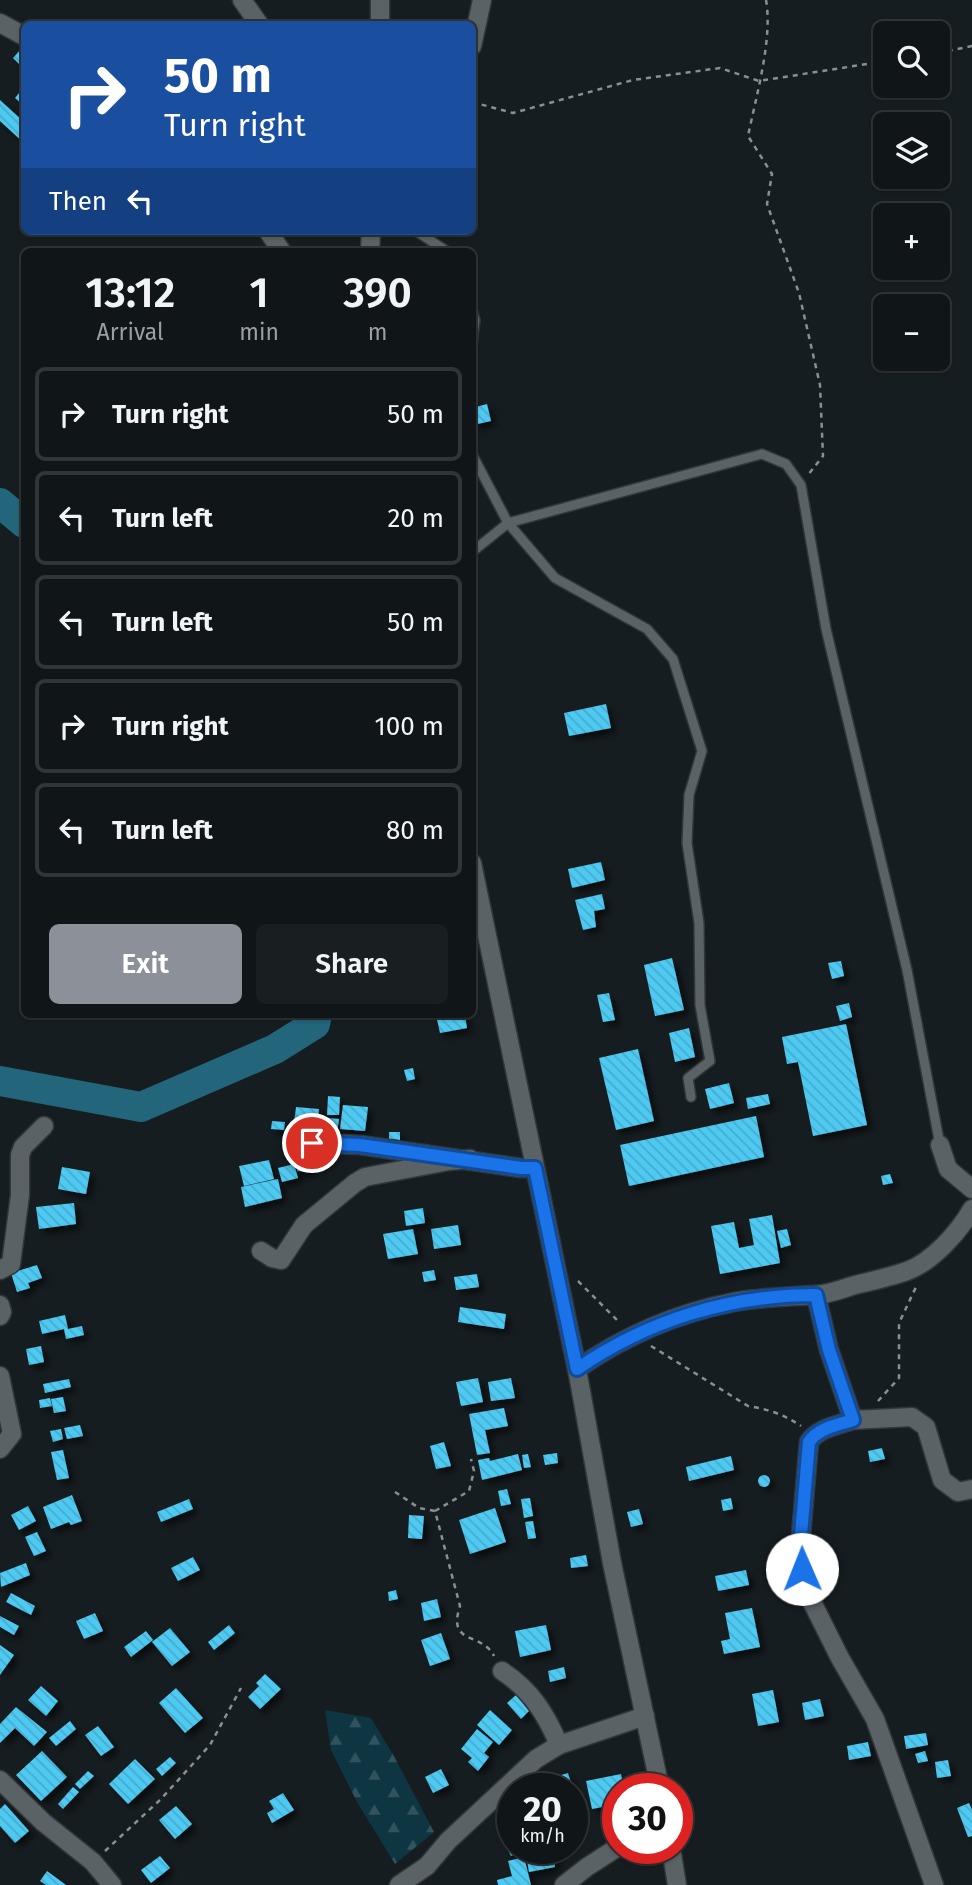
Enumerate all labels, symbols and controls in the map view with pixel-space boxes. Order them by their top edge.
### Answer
map controls [873,21,950,371]
button: search [873,21,950,98]
text: 50 m [164,46,272,105]
icon: right [49,49,140,140]
text: Turn right [164,106,306,144]
button: layers [873,112,950,189]
icon: left [121,182,159,220]
text: Then [49,186,107,217]
button: + [873,203,950,280]
text: 13:12 [85,268,175,318]
text: 1 [250,268,269,318]
text: 390 [343,268,412,318]
button: − [873,294,950,371]
text: Arrival [96,318,164,346]
text: min [239,318,279,346]
text: m [368,318,387,346]
icon: right [53,395,91,433]
text: Turn right [112,399,229,430]
text: 50 m [387,399,444,430]
icon: left [53,499,91,537]
text: Turn left [112,503,213,534]
text: 20 m [387,503,444,534]
icon: left [53,603,91,641]
text: Turn left [112,607,213,638]
text: 50 m [387,607,444,638]
icon: right [53,707,91,745]
text: Turn right [112,711,229,742]
text: 100 m [375,711,444,742]
icon: left [53,811,91,849]
text: Turn left [112,815,213,846]
text: 80 m [386,815,444,846]
button: Exit [49,924,242,1004]
button: Share [256,924,448,1004]
pin [282,1113,342,1173]
icon: arrive [293,1124,331,1162]
position arrow [765,1532,839,1606]
speed limit sign: 30 [602,1773,693,1864]
text: 20 [523,1788,562,1830]
text: km/h [520,1825,565,1847]

